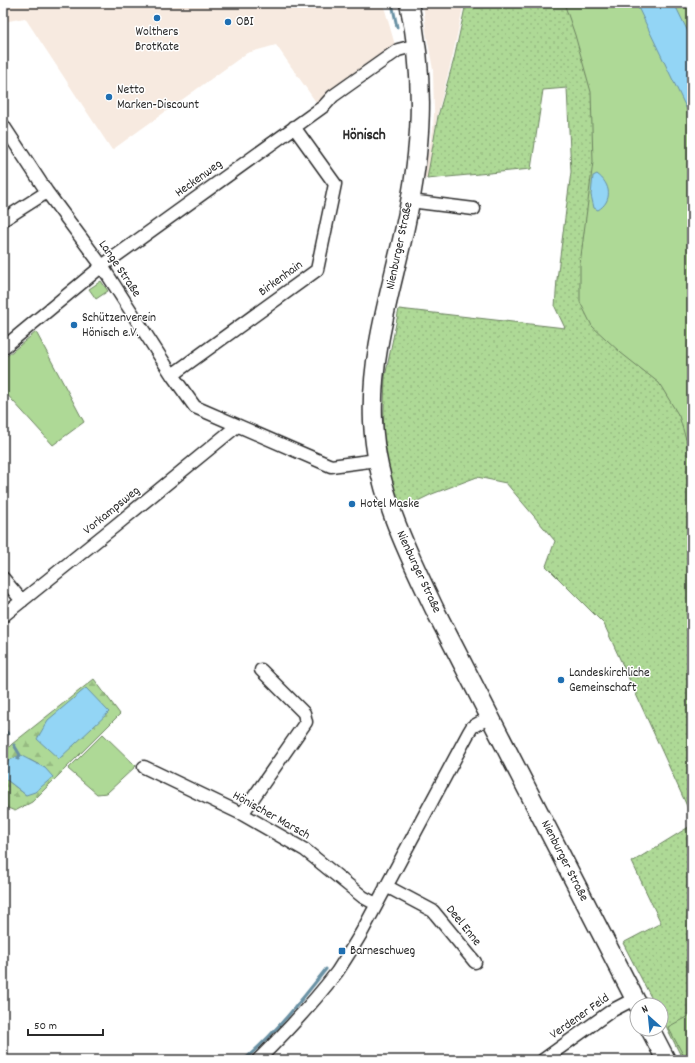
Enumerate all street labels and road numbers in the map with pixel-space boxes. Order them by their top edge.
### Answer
street label: Heckenweg [171,155,227,203]
street label: Nienburger Straße [381,200,419,292]
street label: Lange Straße [93,237,145,302]
street label: Birkenhain [255,256,307,302]
street label: Vorkampsweg [79,482,145,540]
street label: Nienburger Straße [391,528,446,617]
street label: Hönischer Marsch [229,787,313,845]
street label: Nienburger Straße [535,817,593,905]
street label: Deel Enne [441,901,486,951]
street label: Verdener Feld [546,989,614,1045]

